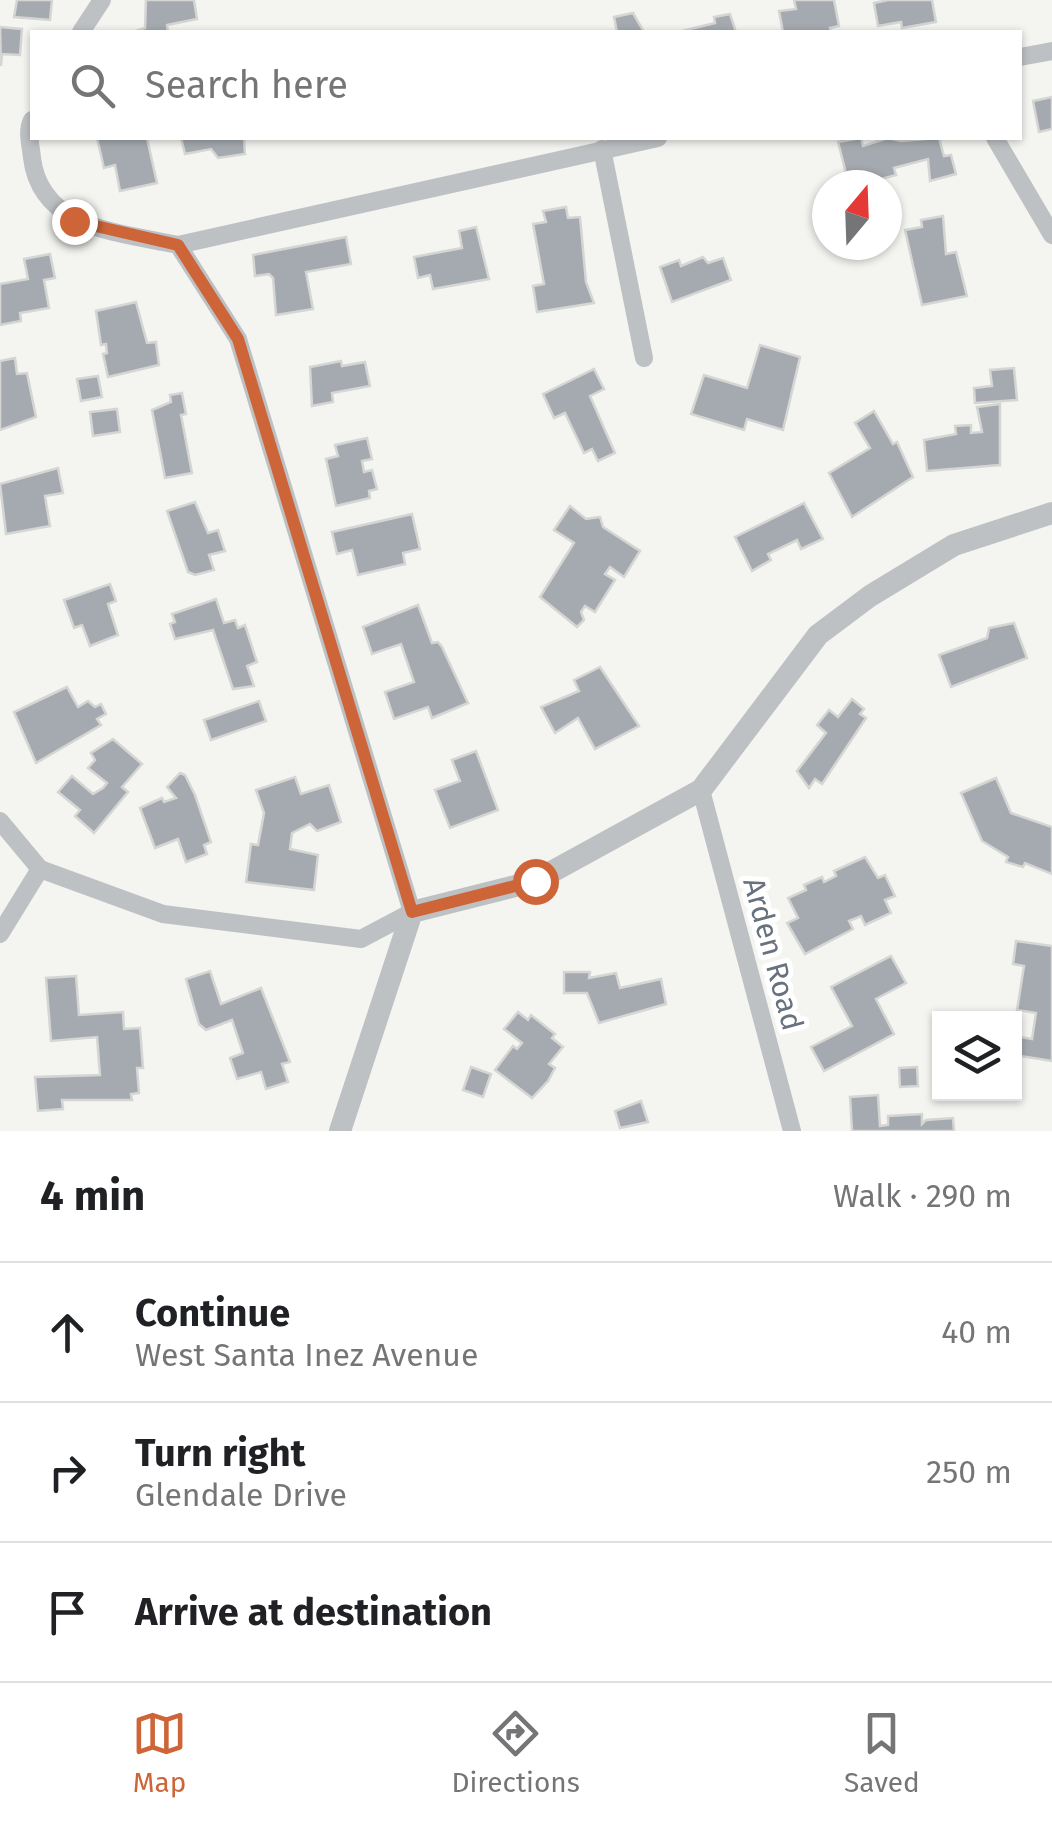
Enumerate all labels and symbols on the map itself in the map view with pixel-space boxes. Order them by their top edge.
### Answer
north arrow [812,170,902,260]
route end [52,199,98,245]
route start [513,859,559,905]
street label: Arden Road [735,874,811,1034]

